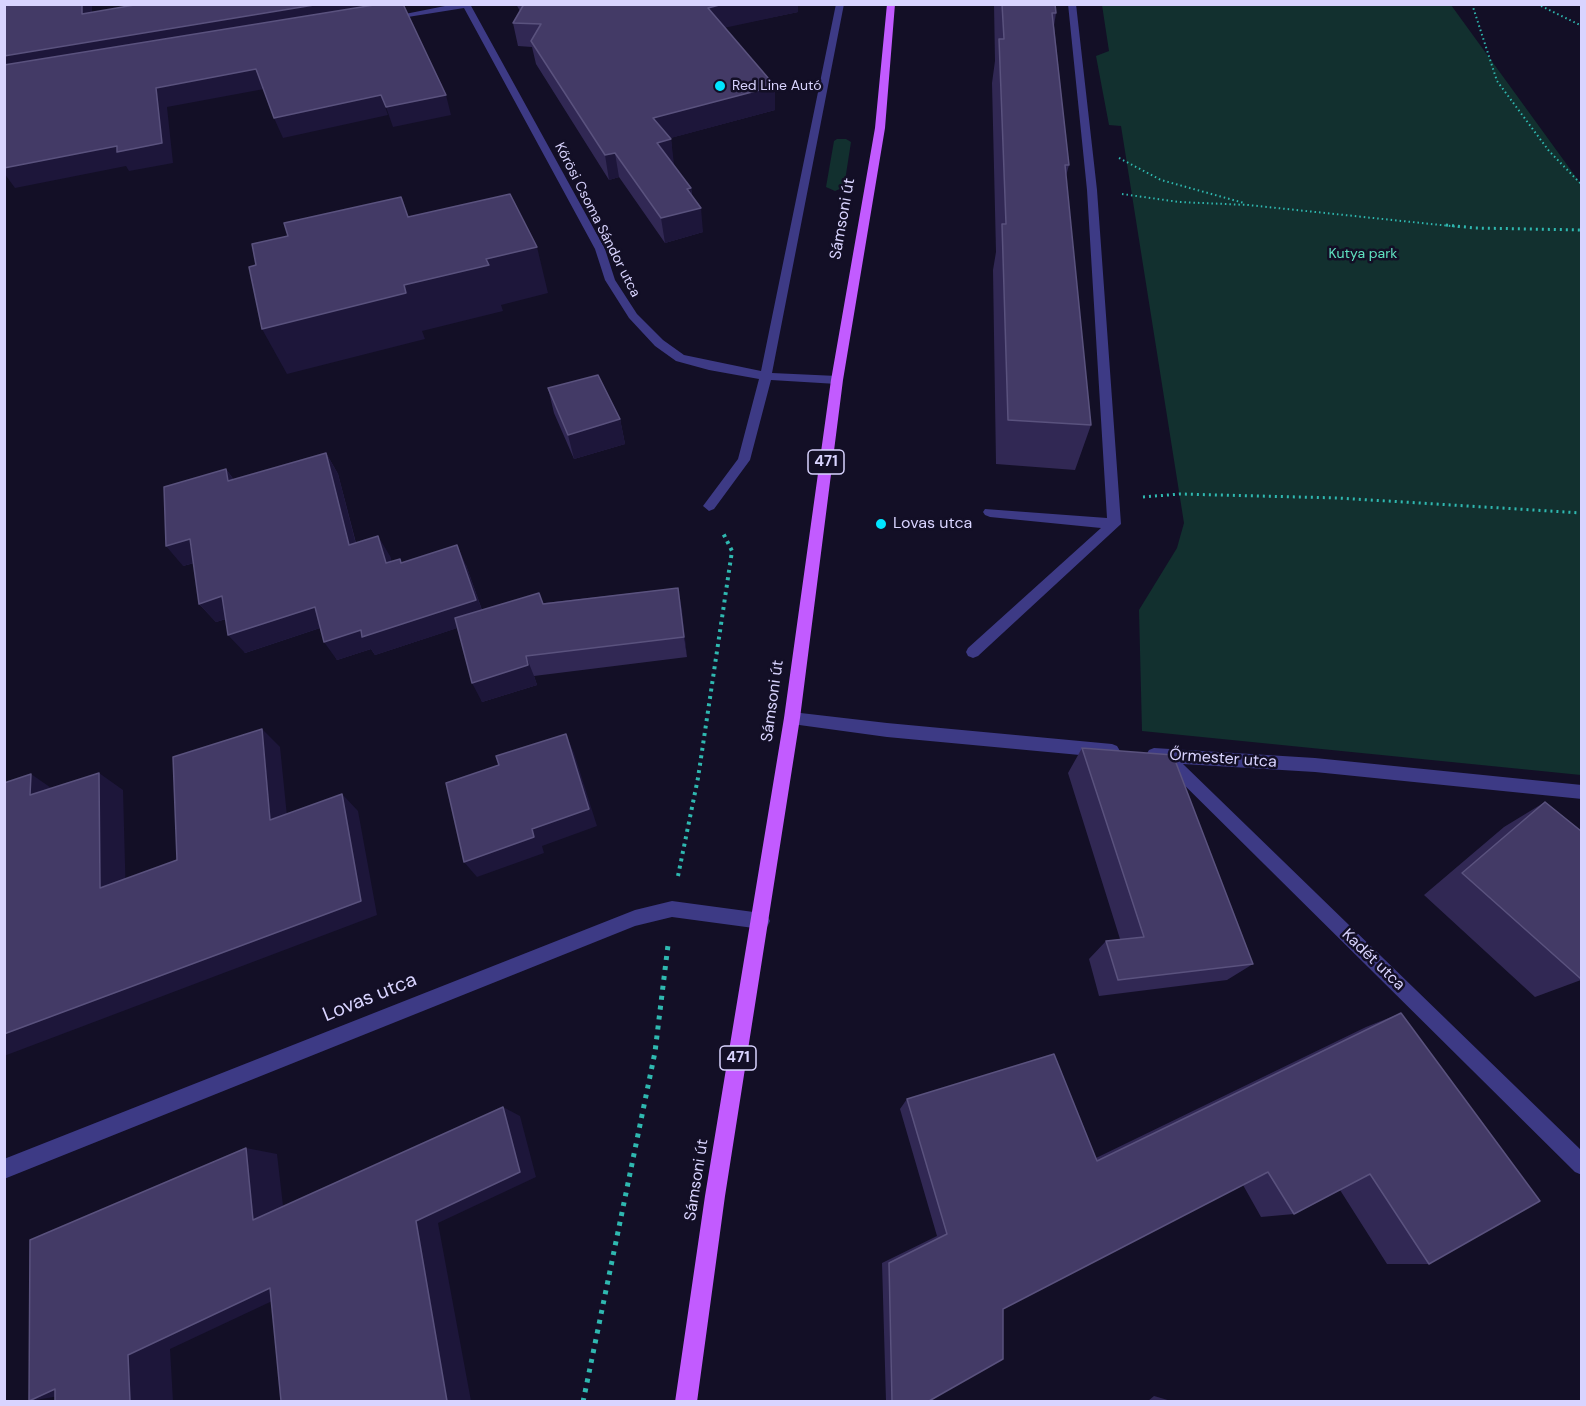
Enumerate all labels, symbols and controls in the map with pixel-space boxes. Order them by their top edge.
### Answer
place label: Red Line Autó [732,78,822,94]
marker: Red Line Autó [713,79,727,93]
street label: Kőrösi Csoma Sándor utca [551,140,643,300]
street label: Sámsoni út [826,177,860,261]
park label: Kutya park [1329,246,1397,262]
road number: 471 [808,450,844,474]
place label: Lovas utca [893,514,972,534]
marker: Lovas utca [874,517,888,531]
street label: Sámsoni út [758,659,788,743]
street label: Őrmester utca [1169,746,1277,772]
street label: Kadét utca [1338,925,1408,995]
street label: Lovas utca [320,968,420,1028]
road number: 471 [720,1046,756,1070]
street label: Sámsoni út [681,1138,713,1222]

